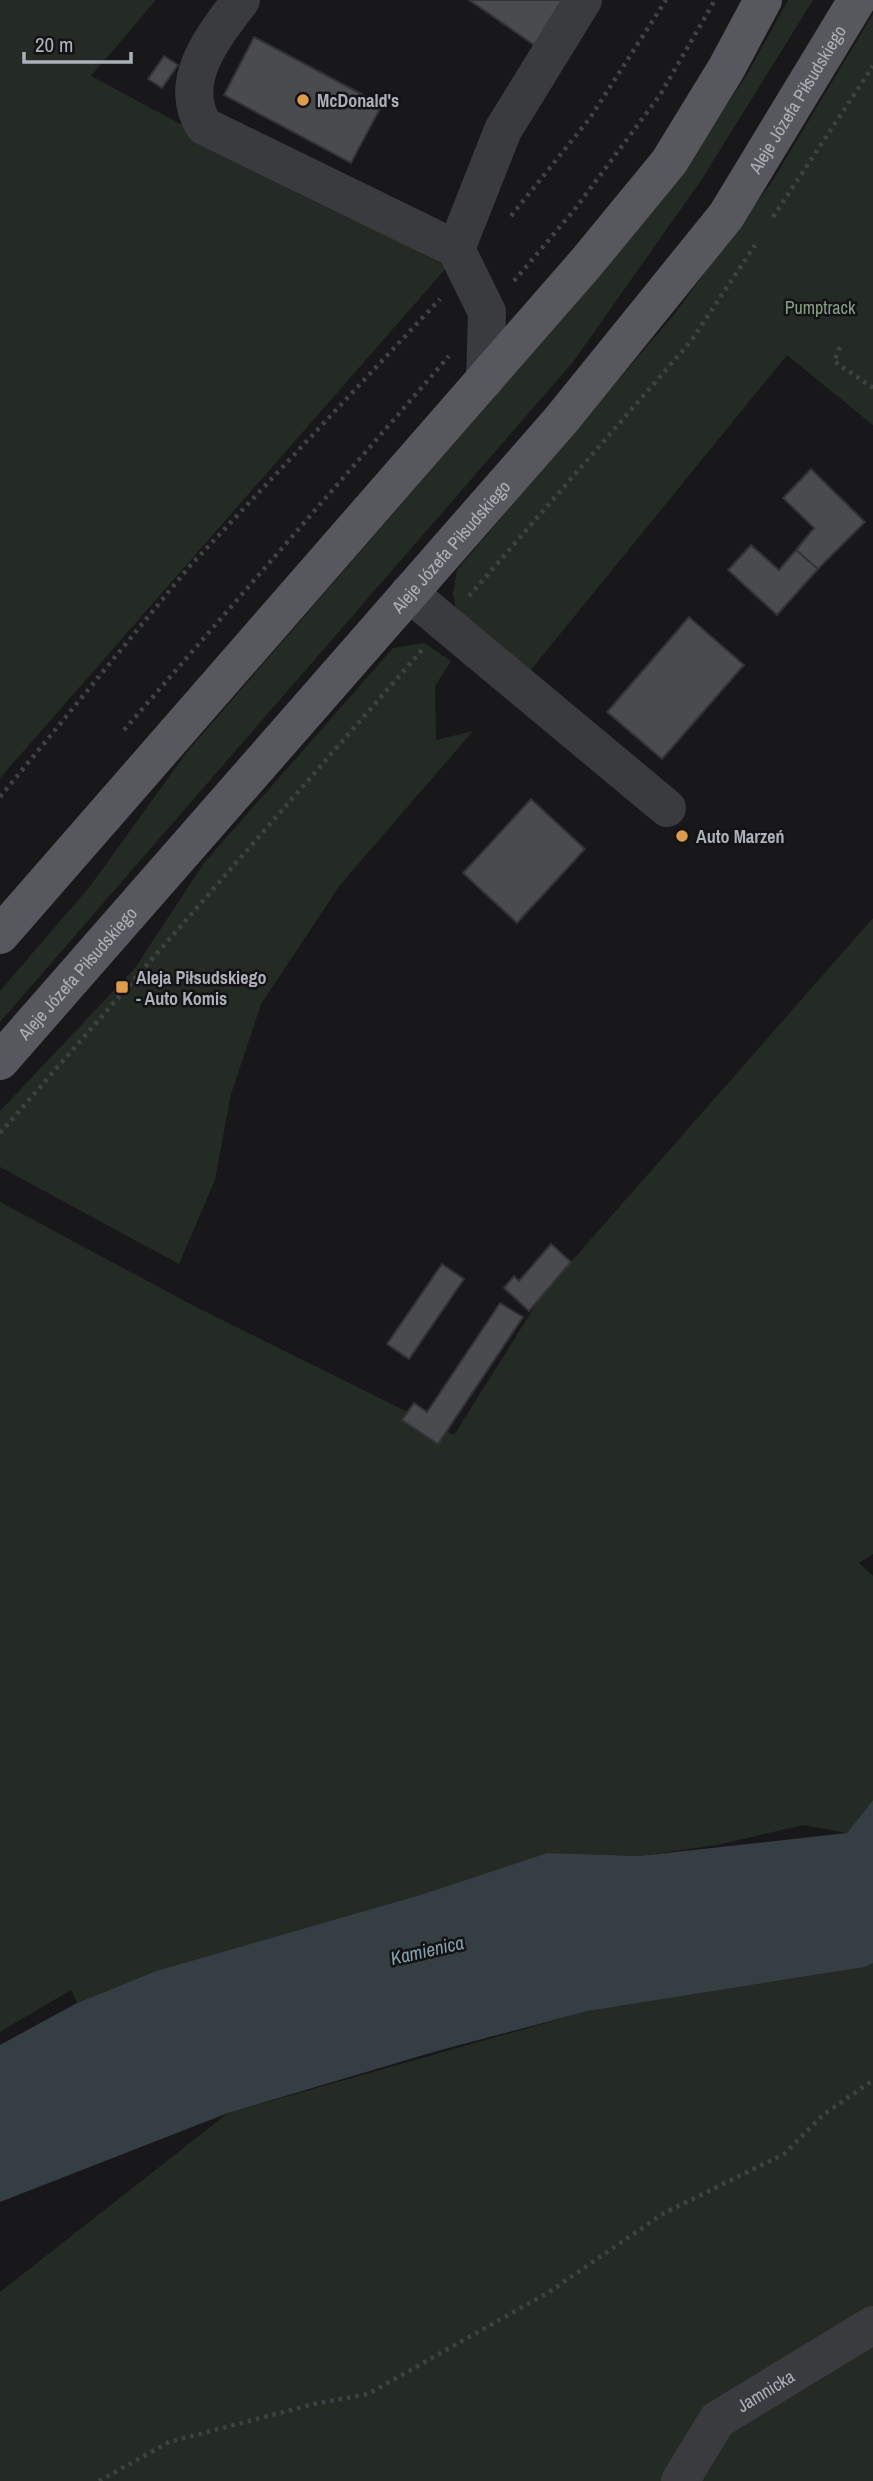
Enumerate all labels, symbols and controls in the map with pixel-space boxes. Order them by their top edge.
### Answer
street label: Aleje Józefa Piłsudskiego [742,20,852,179]
scale bar [24,21,131,65]
text: 20 m [35,30,73,59]
place label: McDonald's [317,88,399,113]
marker: McDonald's [295,92,311,108]
park label: Pumptrack [785,295,856,320]
street label: Aleje Józefa Piłsudskiego [385,474,516,619]
place label: Auto Marzeń [696,824,785,849]
marker: Auto Marzeń [674,828,690,844]
street label: Aleje Józefa Piłsudskiego [11,901,142,1046]
place label: Aleja Piłsudskiego - Auto Komis [136,965,266,1011]
marker: Aleja Piłsudskiego - Auto Komis [114,979,130,995]
water label: Kamienica [388,1929,467,1971]
street label: Jamnicka [732,2363,799,2418]

